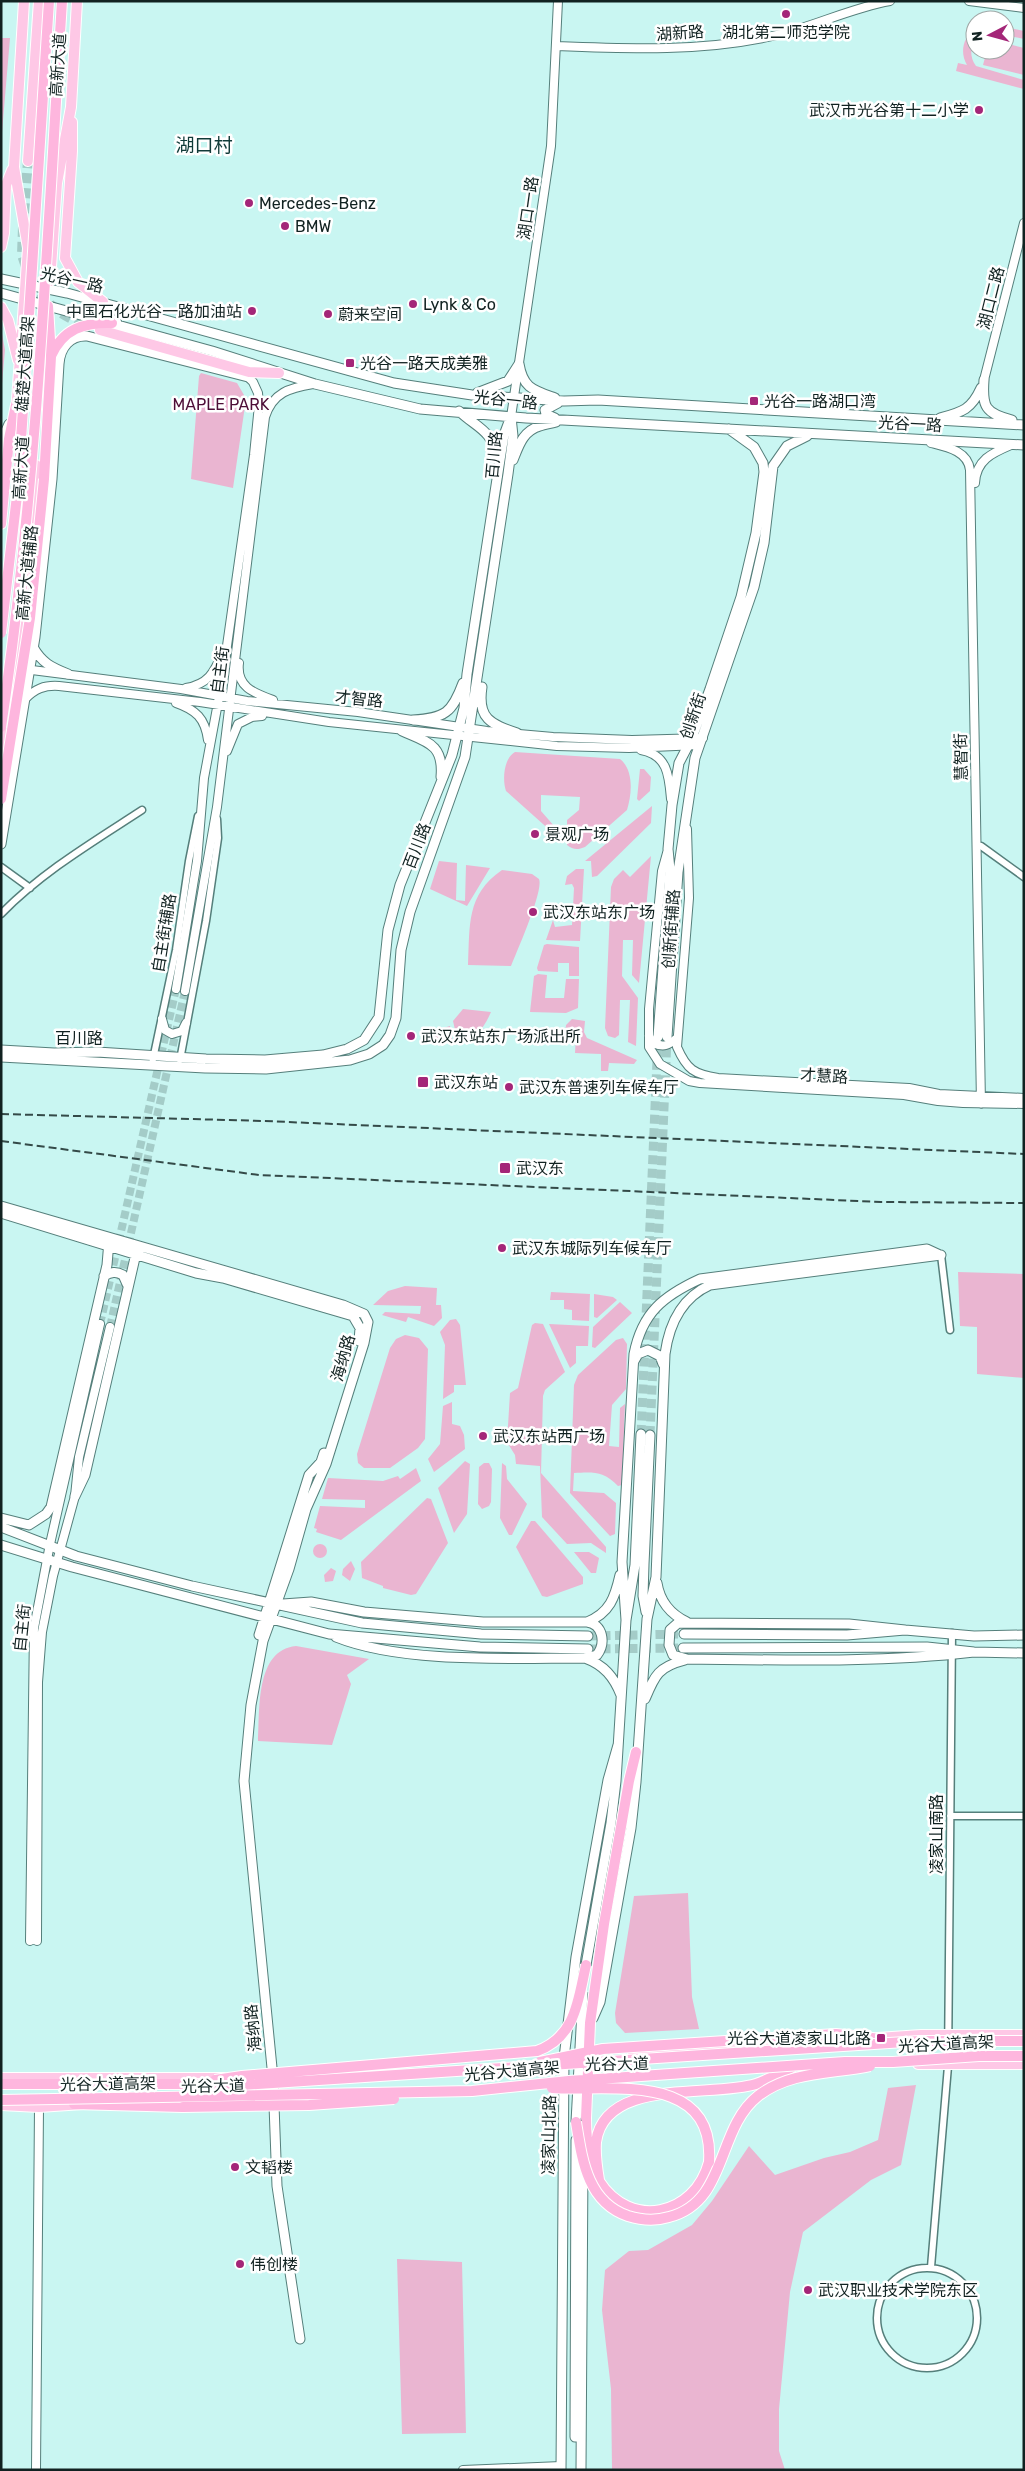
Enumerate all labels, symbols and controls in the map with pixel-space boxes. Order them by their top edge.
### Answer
marker: 湖北第二师范学院 [780,8,792,20]
north arrow [965,10,1015,60]
street label: 湖新路 [655,22,705,44]
place label: 湖北第二师范学院 [722,23,850,42]
text: N [969,30,987,42]
street label: 高新大道 [46,32,70,98]
place label: 武汉市光谷第十二小学 [809,101,969,120]
marker: 武汉市光谷第十二小学 [973,104,985,116]
district label: 湖口村 [175,134,233,157]
street label: 湖口一路 [514,175,542,241]
place label: Mercedes-Benz [259,194,376,213]
marker: Mercedes-Benz [243,197,255,209]
place label: BMW [295,217,331,236]
marker: BMW [279,220,291,232]
street label: 光谷一路 [39,264,105,296]
street label: 湖口二路 [974,265,1008,331]
place label: Lynk & Co [423,295,496,314]
marker: Lynk & Co [407,298,419,310]
place label: 中国石化光谷一路加油站 [66,302,242,321]
marker: 中国石化光谷一路加油站 [246,305,258,317]
place label: 蔚来空间 [338,305,402,324]
marker: 蔚来空间 [322,308,334,320]
street label: 雄楚大道高架 [12,315,38,413]
place label: 光谷一路天成美雅 [360,354,488,373]
marker: 光谷一路天成美雅 [344,357,356,369]
street label: 光谷一路 [473,387,539,413]
place label: 光谷一路湖口湾 [764,392,876,411]
park label: MAPLE PARK [173,395,270,414]
marker: 光谷一路湖口湾 [748,395,760,407]
street label: 光谷一路 [878,413,942,435]
street label: 百川路 [482,430,506,480]
street label: 高新大道 [9,435,33,501]
street label: 高新大道辅路 [13,524,41,622]
street label: 自主街 [208,645,232,695]
street label: 才智路 [334,687,384,711]
street label: 创新街 [676,690,710,742]
street label: 慧智街 [951,733,971,781]
street label: 百川路 [400,820,434,872]
place label: 景观广场 [545,825,609,844]
marker: 景观广场 [529,828,541,840]
street label: 创新街辅路 [659,888,683,970]
street label: 自主街辅路 [148,892,180,974]
place label: 武汉东站东广场 [543,903,655,922]
marker: 武汉东站东广场 [527,906,539,918]
place label: 武汉东站东广场派出所 [421,1027,581,1046]
street label: 百川路 [55,1029,103,1048]
marker: 武汉东站东广场派出所 [405,1030,417,1042]
street label: 才慧路 [800,1065,848,1087]
place label: 武汉东站 [434,1073,498,1092]
marker: 武汉东站 [416,1075,430,1089]
place label: 武汉东普速列车候车厅 [519,1078,679,1097]
marker: 武汉东普速列车候车厅 [503,1081,515,1093]
place label: 武汉东 [516,1159,564,1178]
marker: 武汉东 [498,1161,512,1175]
place label: 武汉东城际列车候车厅 [512,1239,672,1258]
marker: 武汉东城际列车候车厅 [496,1242,508,1254]
street label: 海纳路 [327,1332,359,1384]
place label: 武汉东站西广场 [493,1427,605,1446]
marker: 武汉东站西广场 [477,1430,489,1442]
street label: 自主街 [10,1603,34,1653]
street label: 凌家山南路 [927,1794,946,1874]
street label: 海纳路 [241,2003,265,2053]
place label: 光谷大道凌家山北路 [727,2029,871,2048]
marker: 光谷大道凌家山北路 [875,2032,887,2044]
street label: 光谷大道高架 [898,2032,994,2056]
street label: 光谷大道 [585,2054,649,2074]
street label: 光谷大道高架 [463,2057,561,2085]
street label: 光谷大道高架 [60,2074,156,2094]
street label: 光谷大道 [181,2076,245,2096]
street label: 凌家山北路 [539,2095,559,2175]
place label: 文韬楼 [245,2158,293,2177]
marker: 文韬楼 [229,2161,241,2173]
place label: 伟创楼 [250,2255,298,2274]
marker: 伟创楼 [234,2258,246,2270]
place label: 武汉职业技术学院东区 [818,2281,978,2300]
marker: 武汉职业技术学院东区 [802,2284,814,2296]

